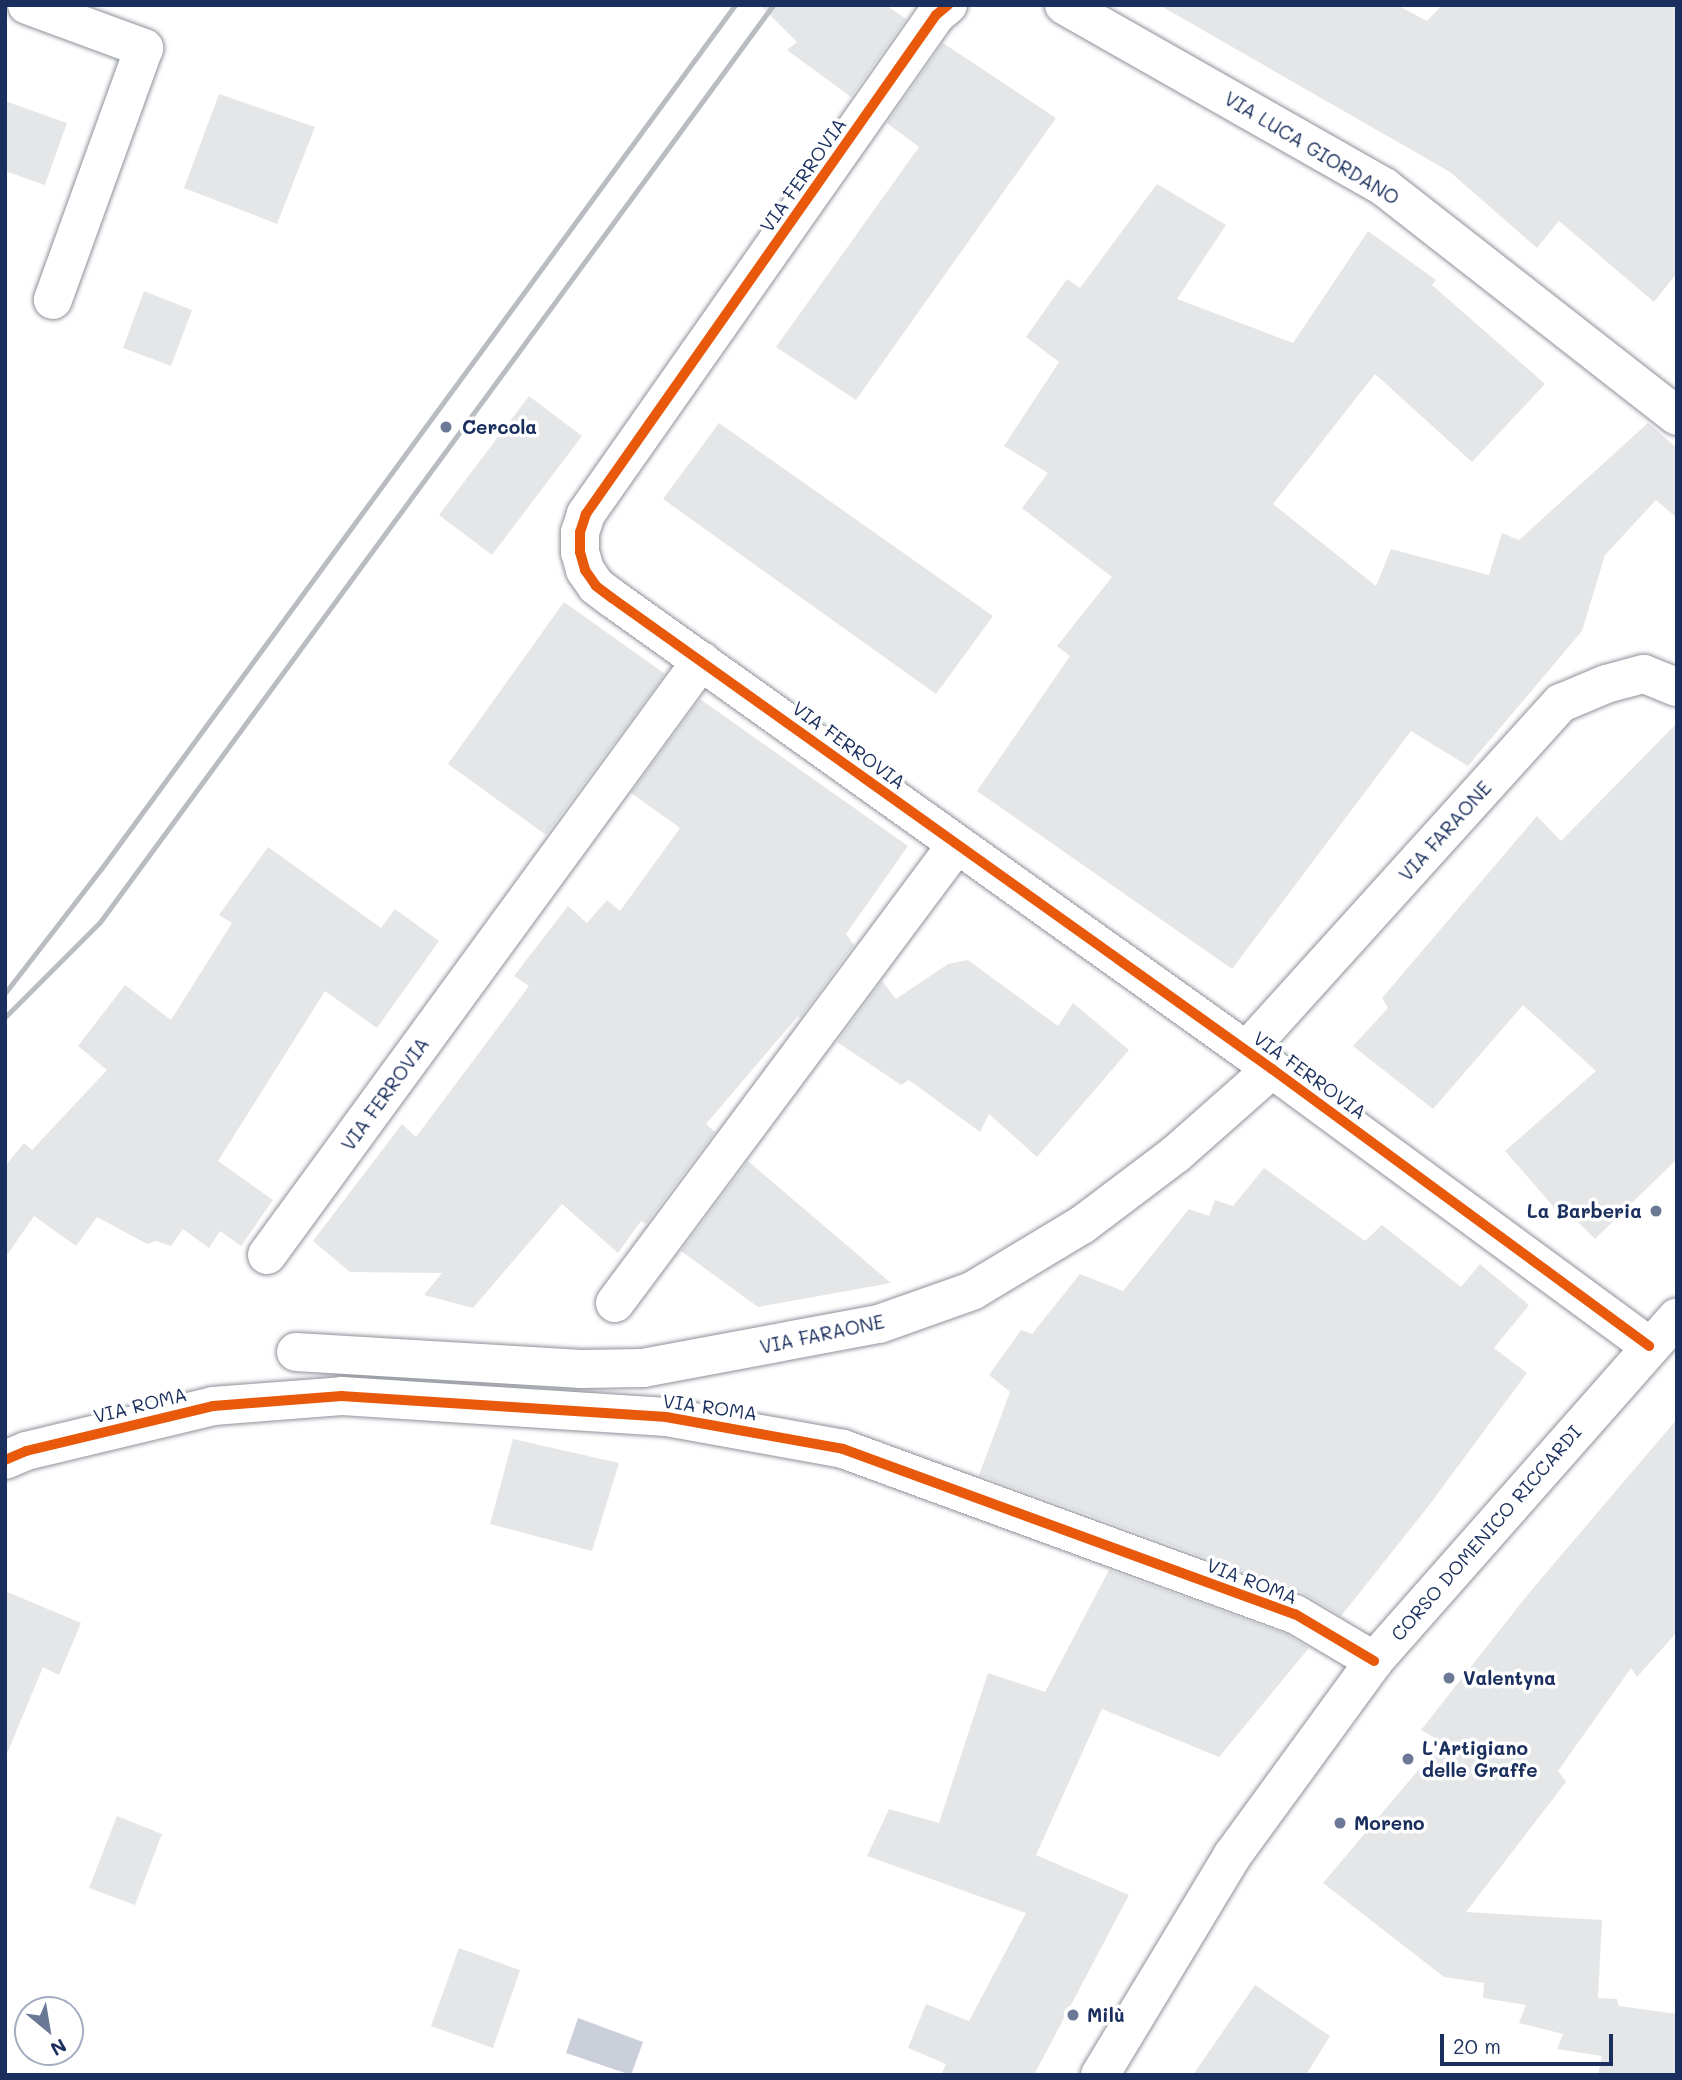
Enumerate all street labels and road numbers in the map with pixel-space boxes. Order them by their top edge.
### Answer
street label: VIA LUCA GIORDANO [1220,87,1404,209]
street label: VIA FERROVIA [755,113,851,237]
street label: VIA FERROVIA [788,696,910,794]
street label: VIA FARAONE [1394,776,1496,886]
street label: VIA FERROVIA [1249,1026,1371,1124]
street label: VIA FERROVIA [336,1033,434,1155]
street label: VIA FARAONE [758,1310,886,1358]
street label: VIA ROMA [91,1382,189,1428]
street label: VIA ROMA [661,1389,759,1425]
street label: CORSO DOMENICO RICCARDI [1386,1421,1586,1645]
street label: VIA ROMA [1203,1553,1301,1609]

